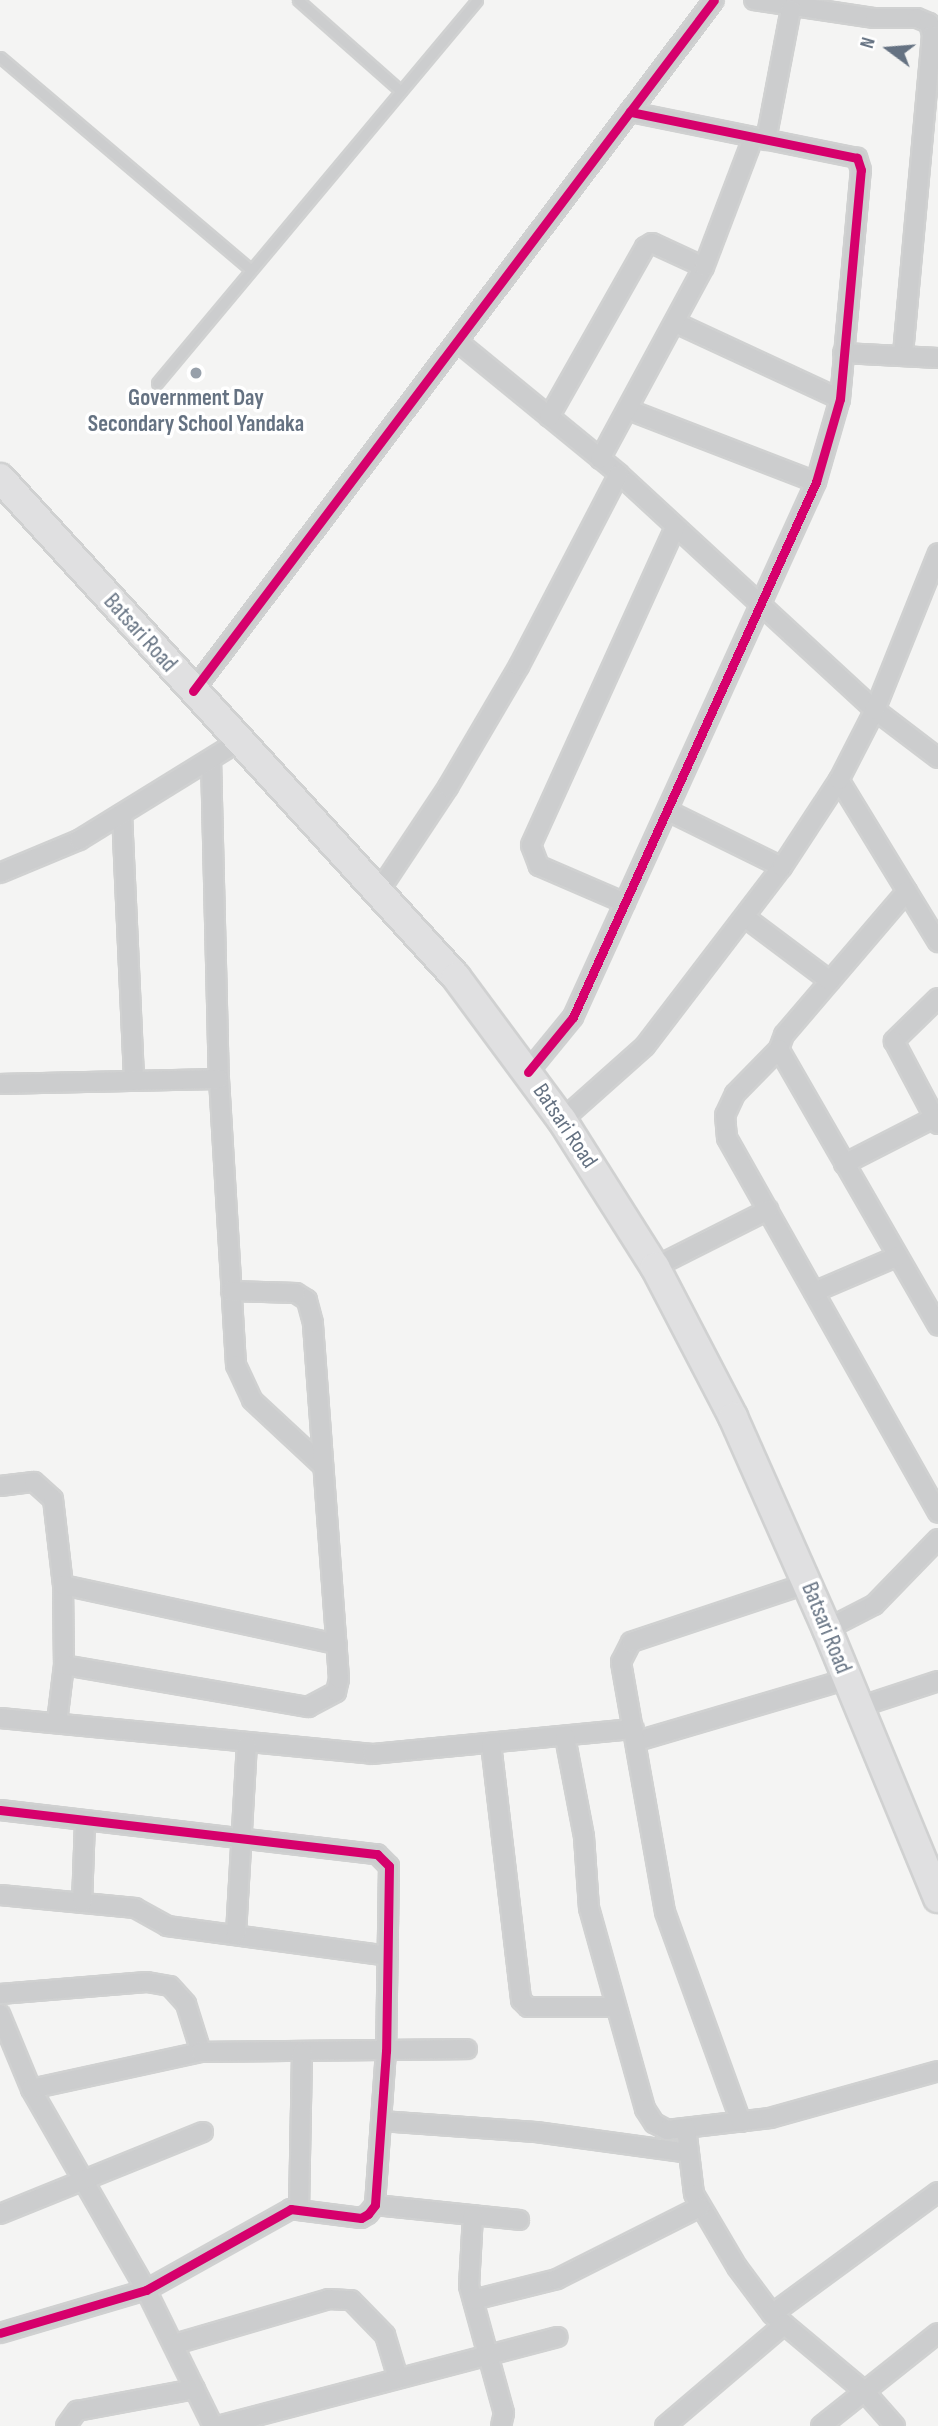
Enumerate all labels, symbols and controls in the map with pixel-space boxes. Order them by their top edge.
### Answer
north arrow [854,14,924,84]
text: N [856,35,881,51]
marker: Government Day Secondary School Yandaka [188,365,204,381]
place label: Government Day Secondary School Yandaka [88,384,304,438]
street label: Batsari Road [98,588,182,678]
street label: Batsari Road [527,1079,603,1173]
street label: Batsari Road [795,1578,857,1678]

